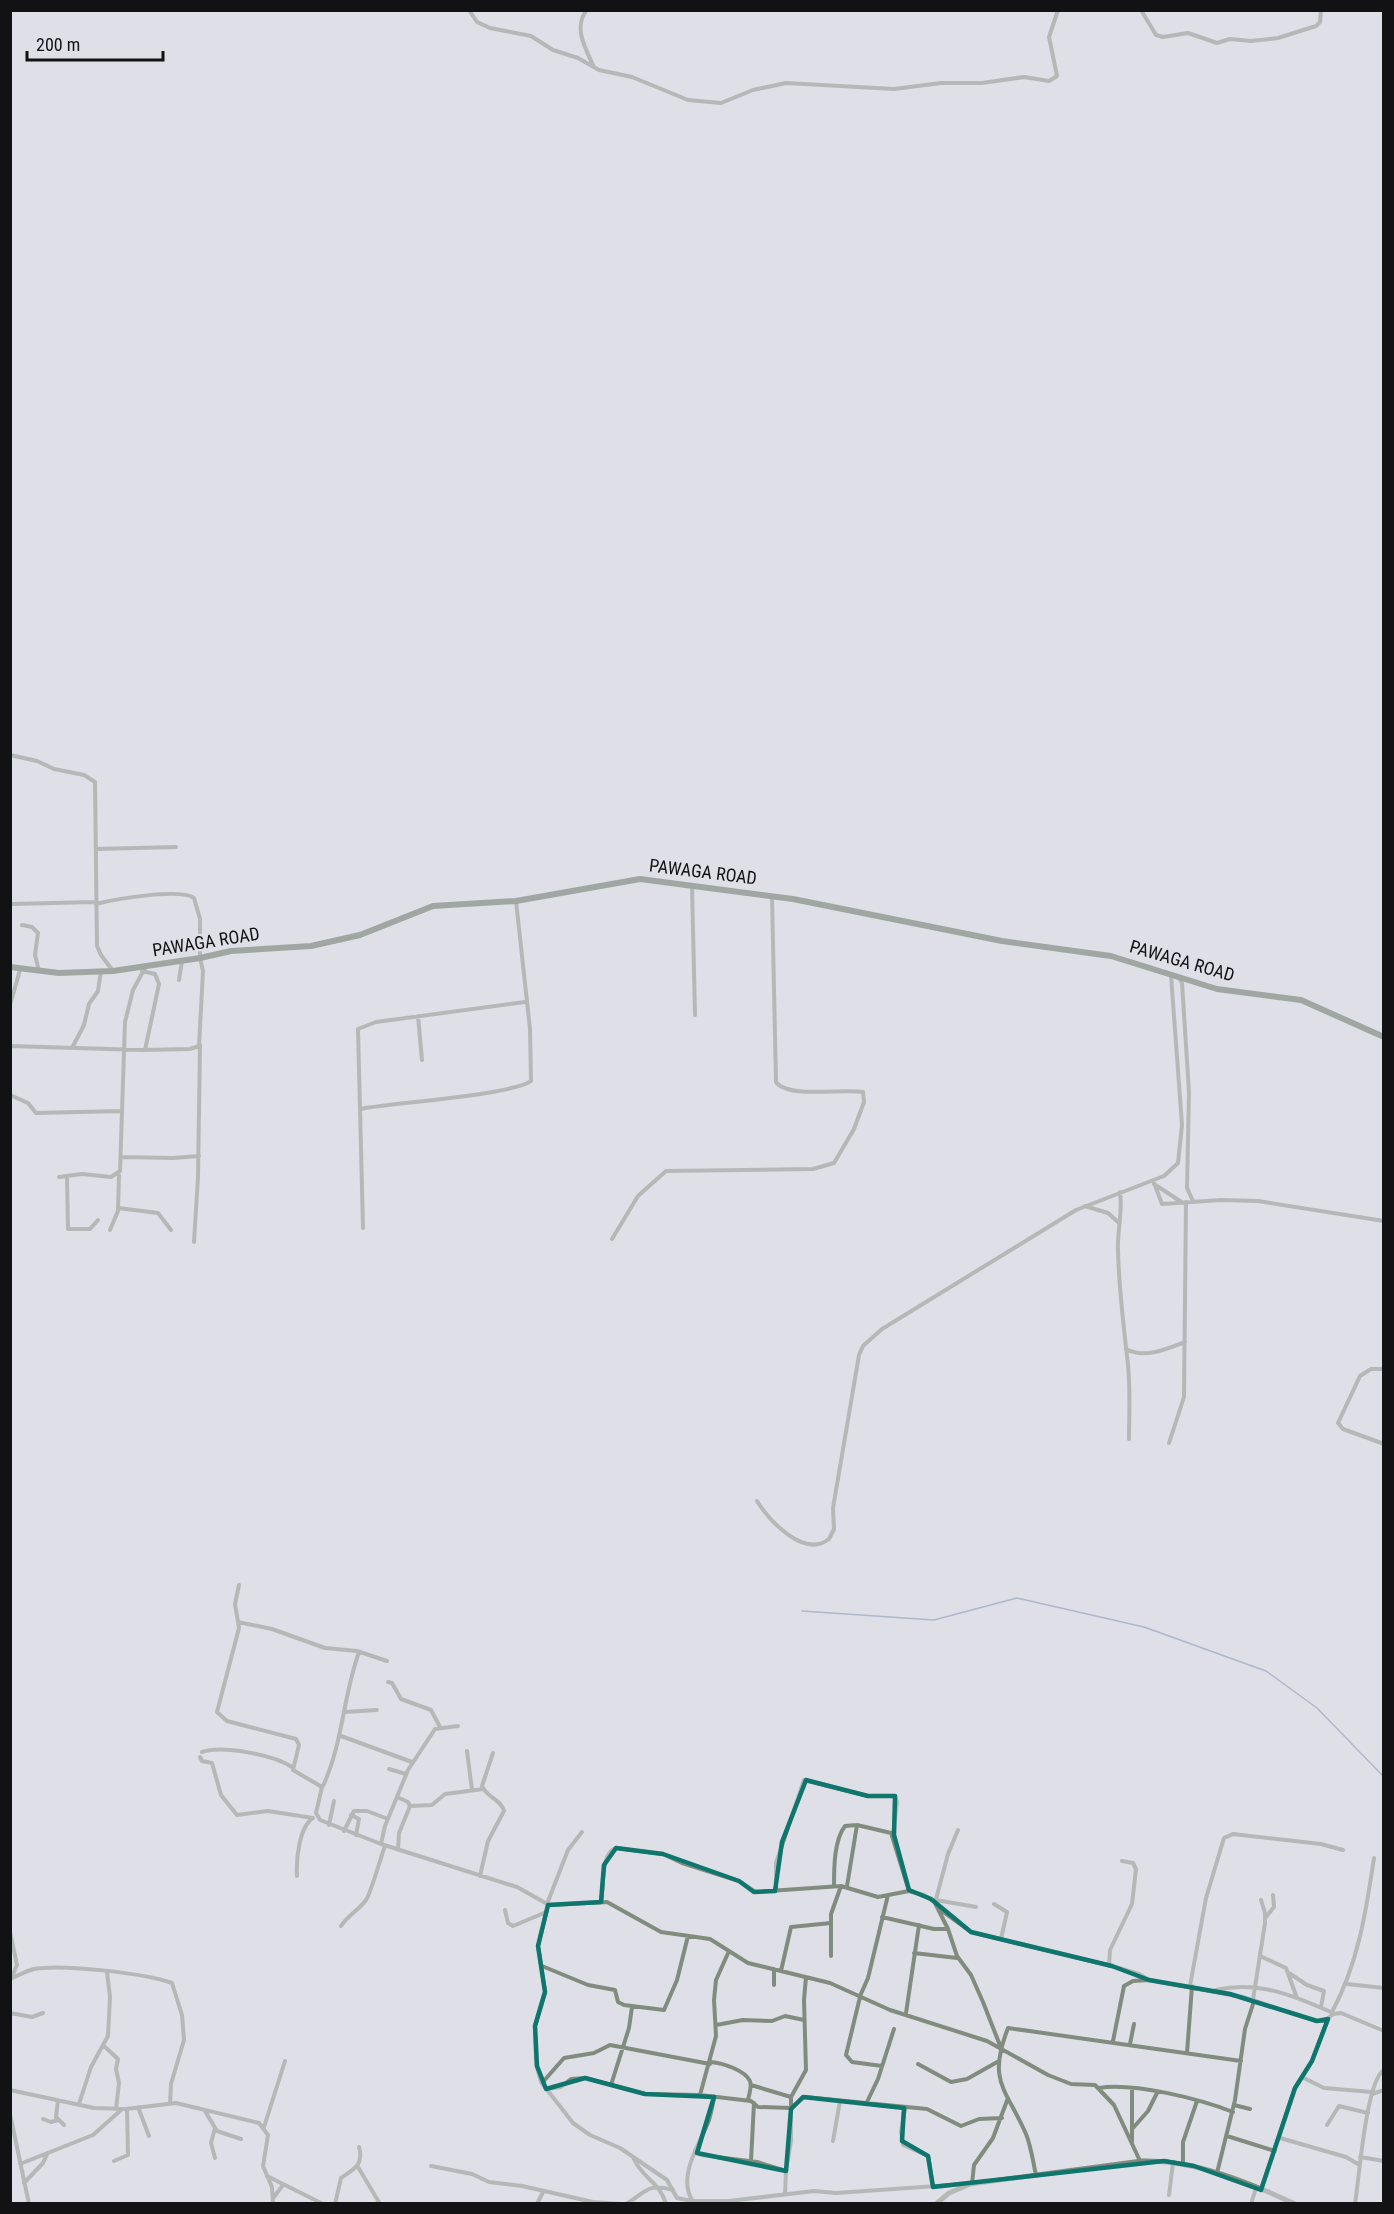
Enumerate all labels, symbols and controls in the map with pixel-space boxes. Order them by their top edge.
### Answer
scale bar [27,24,164,62]
text: 200 m [36,34,80,55]
street label: PAWAGA ROAD [648,854,758,889]
street label: PAWAGA ROAD [151,923,261,960]
street label: PAWAGA ROAD [1127,936,1237,986]

